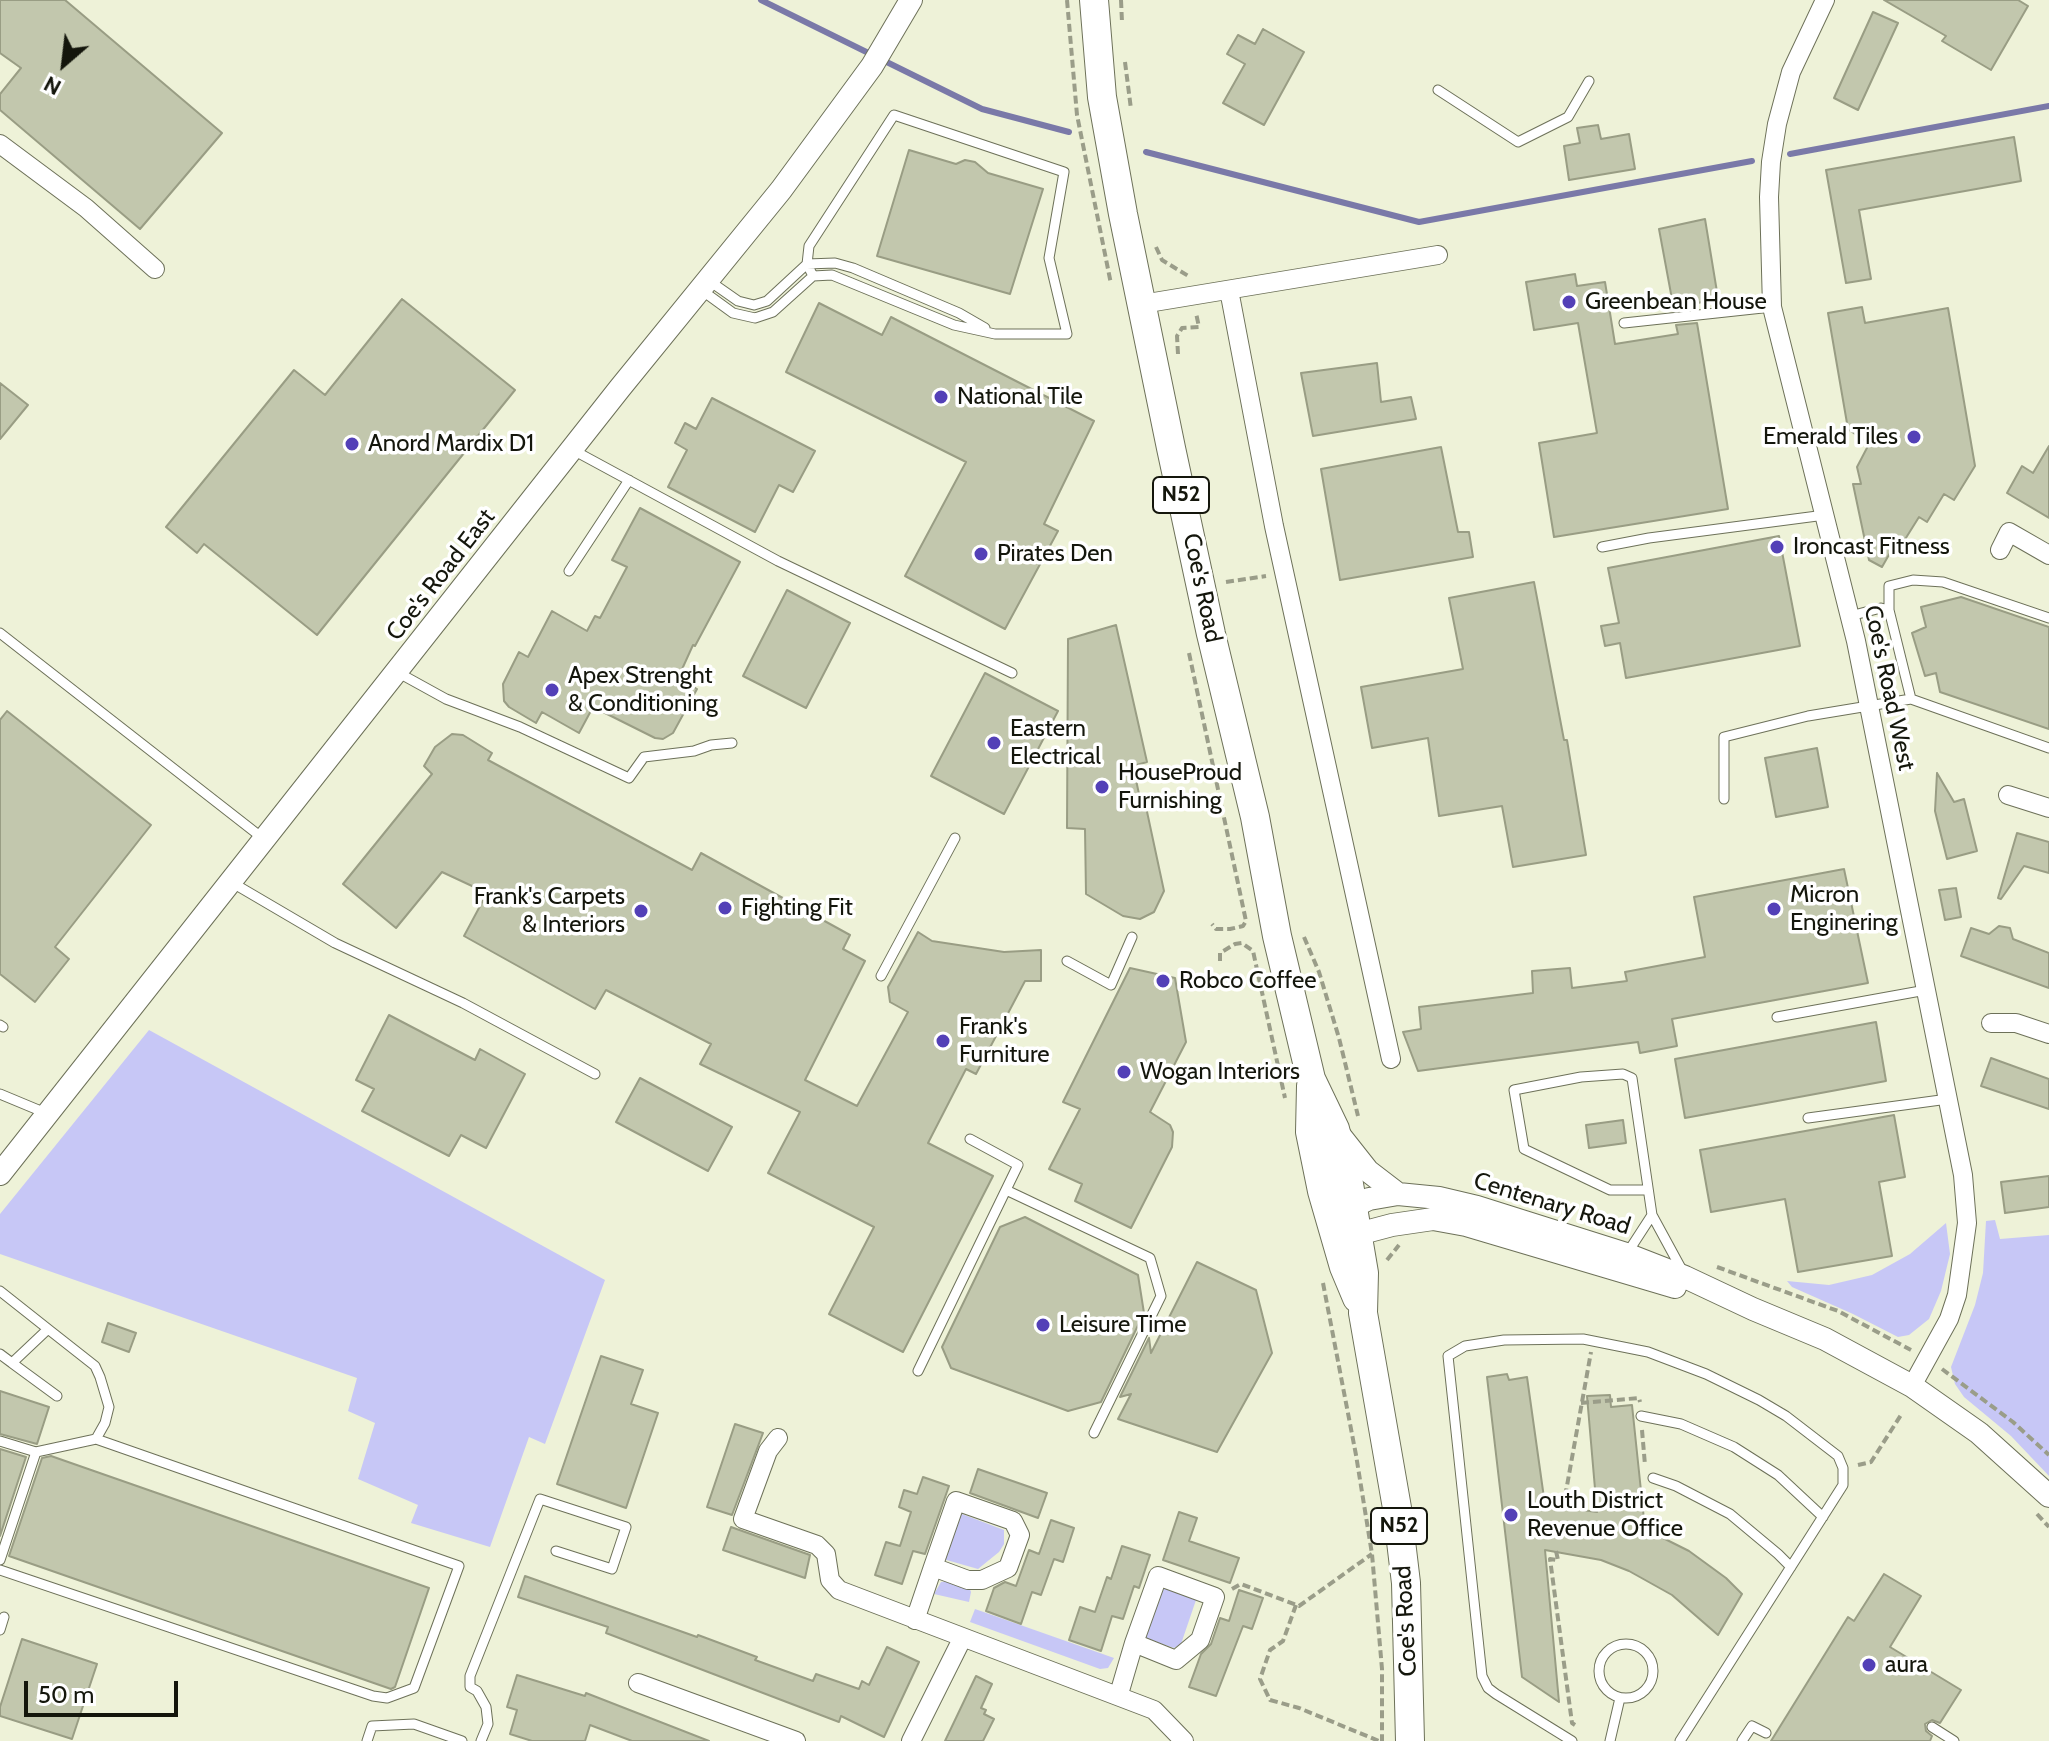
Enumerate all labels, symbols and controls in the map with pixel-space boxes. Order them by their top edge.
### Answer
north arrow [24,24,104,104]
text: N [39,70,66,101]
place label: Greenbean House [1585,288,1767,316]
marker: Greenbean House [1560,293,1578,311]
place label: National Tile [957,383,1083,411]
marker: National Tile [932,388,950,406]
place label: Emerald Tiles [1763,423,1898,451]
marker: Emerald Tiles [1905,428,1923,446]
place label: Anord Mardix D1 [368,430,534,458]
marker: Anord Mardix D1 [343,435,361,453]
road number: N52 [1153,477,1209,513]
street label: Coe's Road East [381,503,501,647]
street label: Coe's Road [1176,531,1228,645]
place label: Ironcast Fitness [1793,533,1950,561]
marker: Ironcast Fitness [1768,538,1786,556]
place label: Pirates Den [997,540,1113,568]
marker: Pirates Den [972,545,990,563]
street label: Coe's Road West [1857,603,1921,773]
place label: Apex Strenght & Conditioning [568,662,718,718]
marker: Apex Strenght & Conditioning [543,681,561,699]
place label: Eastern Electrical [1010,715,1101,771]
marker: Eastern Electrical [985,734,1003,752]
place label: HouseProud Furnishing [1118,759,1242,815]
marker: HouseProud Furnishing [1093,778,1111,796]
place label: Micron Enginering [1790,881,1898,937]
place label: Frank's Carpets & Interiors [474,883,625,939]
place label: Fighting Fit [741,894,853,922]
marker: Fighting Fit [716,899,734,917]
marker: Micron Enginering [1765,900,1783,918]
marker: Frank's Carpets & Interiors [632,902,650,920]
place label: Robco Coffee [1179,967,1317,995]
marker: Robco Coffee [1154,972,1172,990]
place label: Frank's Furniture [959,1013,1050,1069]
marker: Frank's Furniture [934,1032,952,1050]
place label: Wogan Interiors [1140,1058,1300,1086]
marker: Wogan Interiors [1115,1063,1133,1081]
street label: Centenary Road [1470,1166,1634,1242]
place label: Leisure Time [1059,1311,1187,1339]
marker: Leisure Time [1034,1316,1052,1334]
place label: Louth District Revenue Office [1527,1487,1683,1543]
marker: Louth District Revenue Office [1502,1506,1520,1524]
road number: N52 [1371,1508,1427,1544]
street label: Coe's Road [1389,1565,1423,1677]
place label: aura [1885,1651,1928,1679]
marker: aura [1860,1656,1878,1674]
scale bar [28,1665,182,1715]
text: 50 m [38,1680,94,1709]

